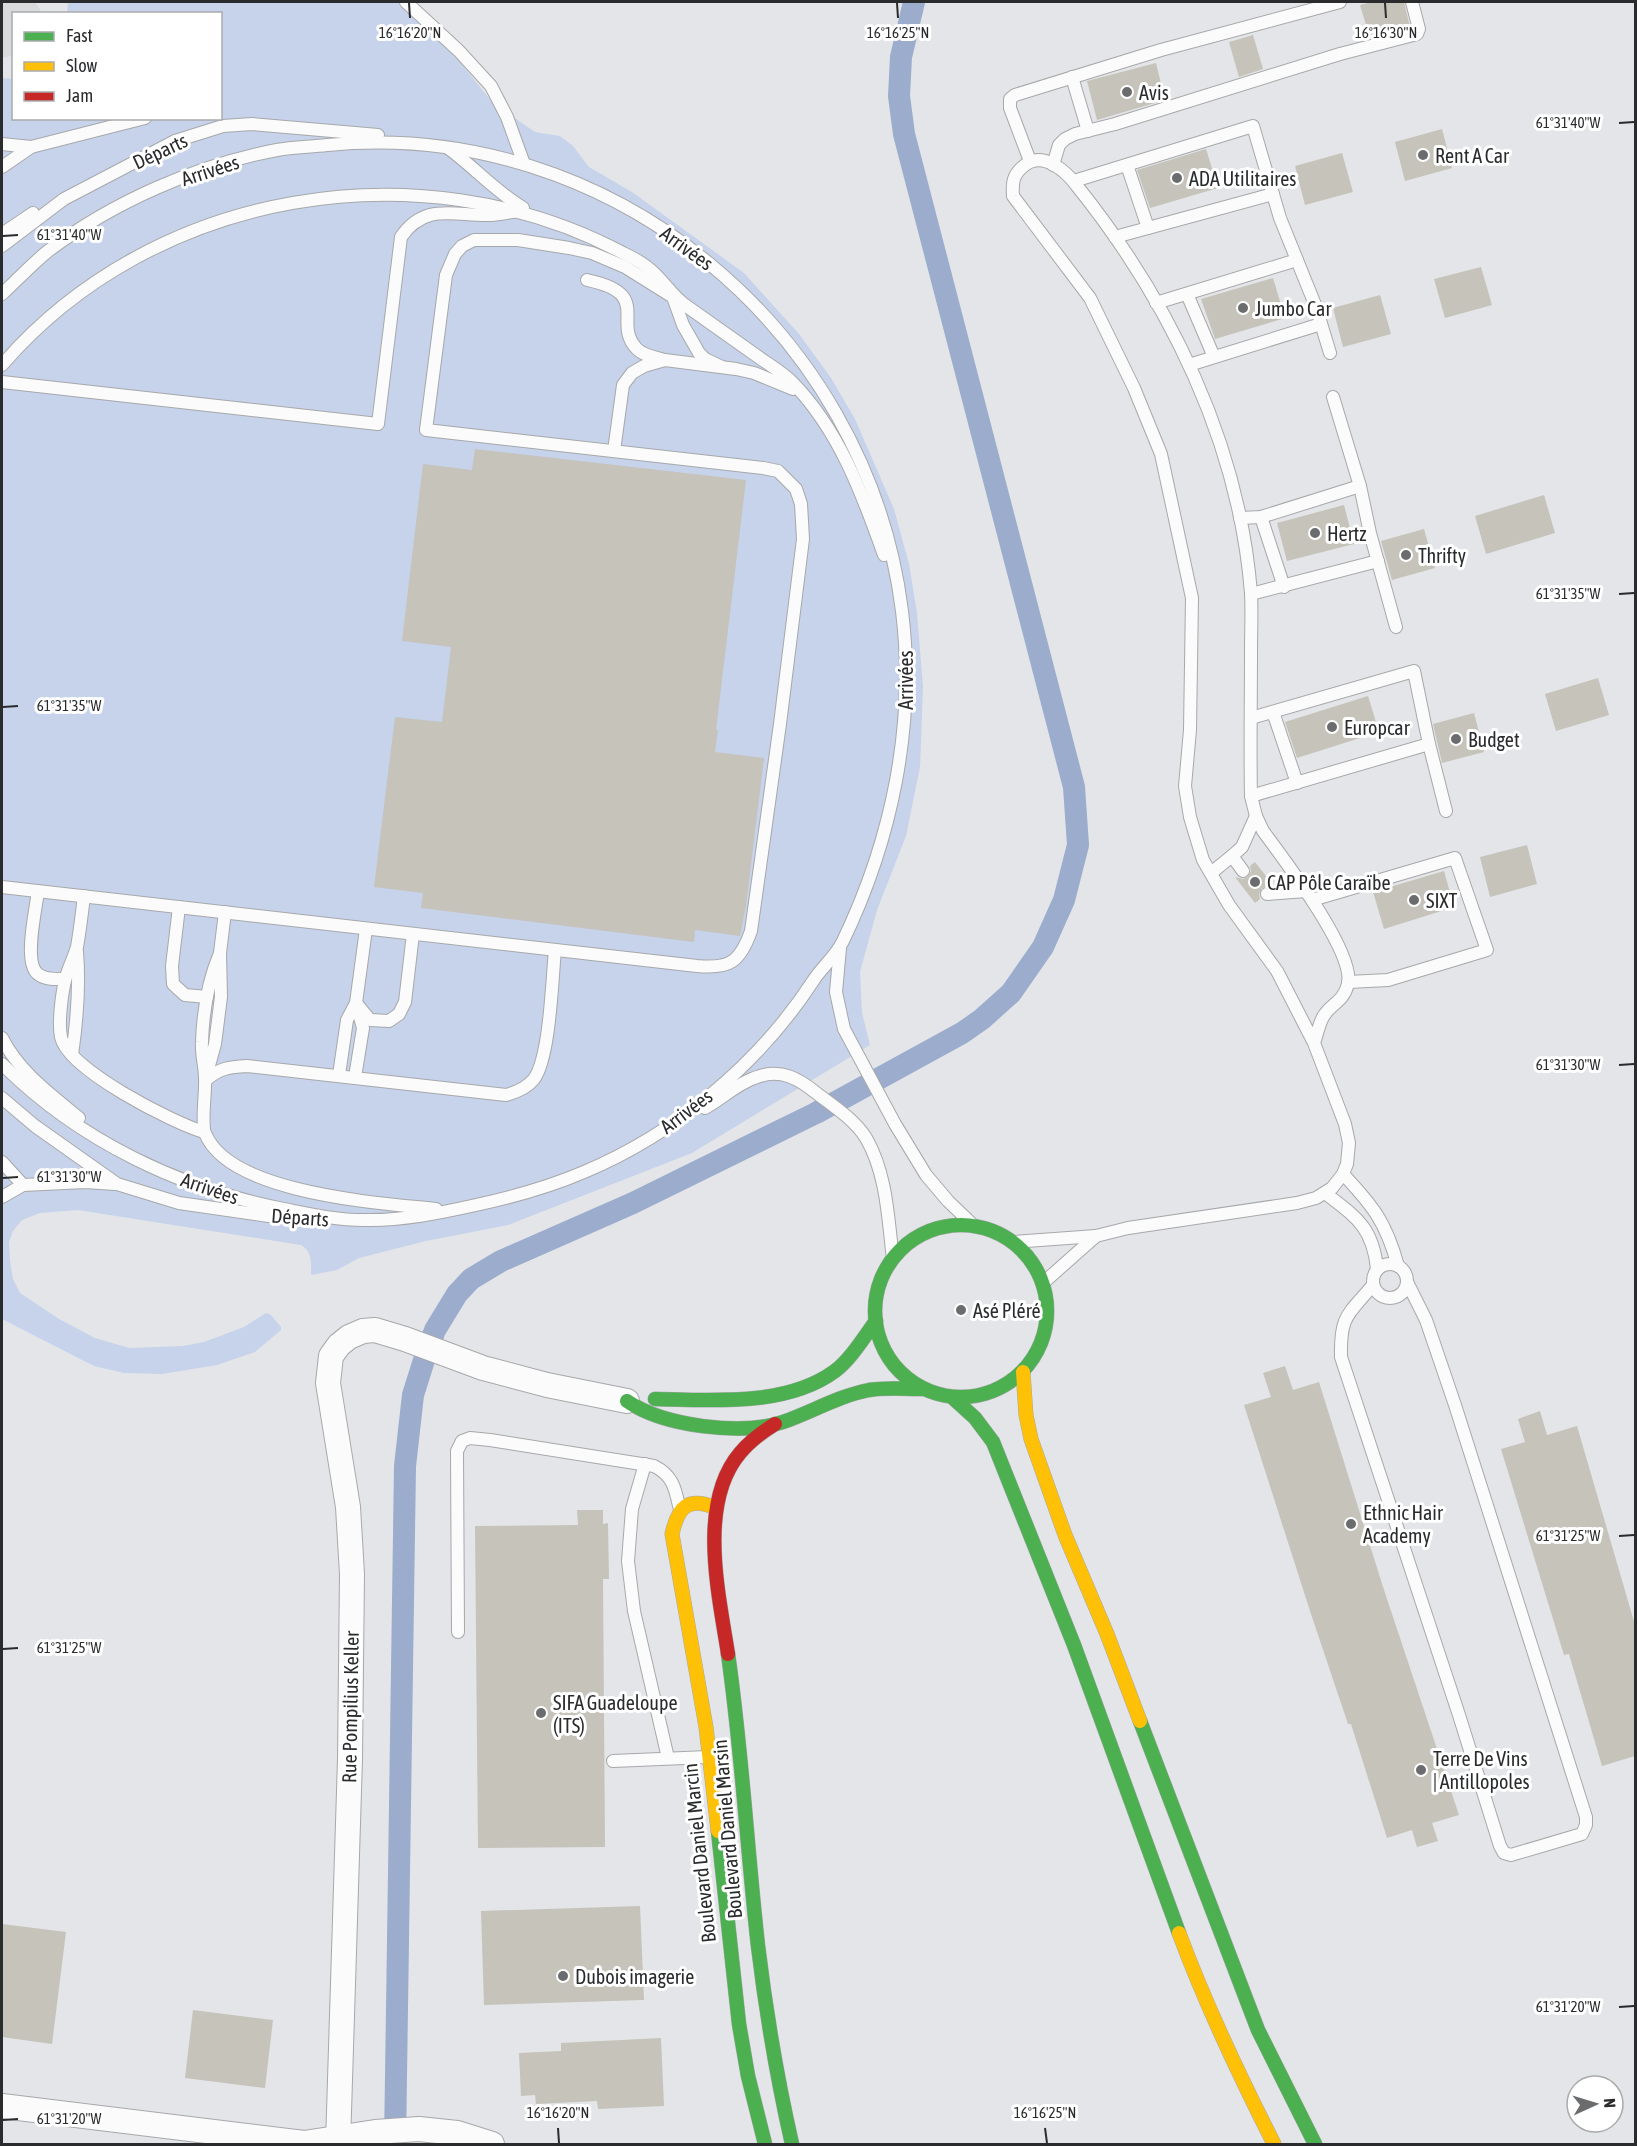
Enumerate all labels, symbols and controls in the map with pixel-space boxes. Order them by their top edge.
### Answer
legend [12,12,222,120]
text: 16°16'20"N [379,24,441,41]
text: 16°16'25"N [867,24,929,41]
text: 16°16'30"N [1355,24,1417,41]
text: Fast [66,25,93,46]
text: Slow [66,55,97,76]
place label: Avis [1139,81,1169,104]
text: Jam [66,85,93,106]
marker: Avis [1120,85,1134,99]
text: 61°31'40"W [1536,114,1600,131]
street label: Départs [129,128,191,174]
place label: Rent A Car [1435,144,1510,167]
marker: Rent A Car [1416,148,1430,162]
street label: Arrivées [178,150,242,190]
place label: ADA Utilitaires [1189,167,1296,190]
marker: ADA Utilitaires [1170,171,1184,185]
street label: Arrivées [656,221,718,275]
text: 61°31'40"W [37,226,101,243]
place label: Jumbo Car [1255,297,1332,320]
marker: Jumbo Car [1236,301,1250,315]
place label: Hertz [1327,522,1366,545]
marker: Hertz [1308,526,1322,540]
place label: Thrifty [1418,544,1466,567]
marker: Thrifty [1399,548,1413,562]
text: 61°31'35"W [1536,585,1600,602]
street label: Arrivées [894,650,917,710]
text: 61°31'35"W [37,697,101,714]
place label: Europcar [1344,716,1411,739]
marker: Europcar [1325,720,1339,734]
place label: Budget [1468,728,1520,751]
marker: Budget [1449,732,1463,746]
place label: CAP Pôle Caraïbe [1267,871,1391,894]
marker: CAP Pôle Caraïbe [1248,875,1262,889]
place label: SIXT [1426,889,1458,912]
marker: SIXT [1407,893,1421,907]
text: 61°31'30"W [1536,1056,1600,1073]
street label: Arrivées [655,1084,717,1138]
street label: Arrivées [178,1167,242,1209]
text: 61°31'30"W [37,1168,101,1185]
street label: Départs [270,1204,330,1230]
place label: Asé Pléré [973,1299,1041,1322]
marker: Asé Pléré [954,1303,968,1317]
place label: Ethnic Hair Academy [1363,1501,1444,1547]
marker: Ethnic Hair Academy [1344,1517,1358,1531]
text: 61°31'25"W [1536,1527,1600,1544]
street label: Rue Pompilius Keller [337,1630,363,1783]
text: 61°31'25"W [37,1639,101,1656]
place label: SIFA Guadeloupe (ITS) [553,1691,678,1737]
marker: SIFA Guadeloupe (ITS) [534,1706,548,1720]
street label: Boulevard Daniel Marsin [708,1738,746,1920]
place label: Terre De Vins | Antillopoles [1433,1747,1530,1793]
street label: Boulevard Daniel Marcin [678,1762,720,1944]
marker: Terre De Vins | Antillopoles [1414,1763,1428,1777]
place label: Dubois imagerie [575,1965,694,1988]
marker: Dubois imagerie [556,1969,570,1983]
text: 61°31'20"W [1536,1998,1600,2015]
north arrow [1565,2074,1625,2134]
text: N [1601,2098,1619,2108]
text: 16°16'20"N [527,2104,589,2121]
text: 16°16'25"N [1014,2104,1076,2121]
text: 61°31'20"W [37,2110,101,2127]

